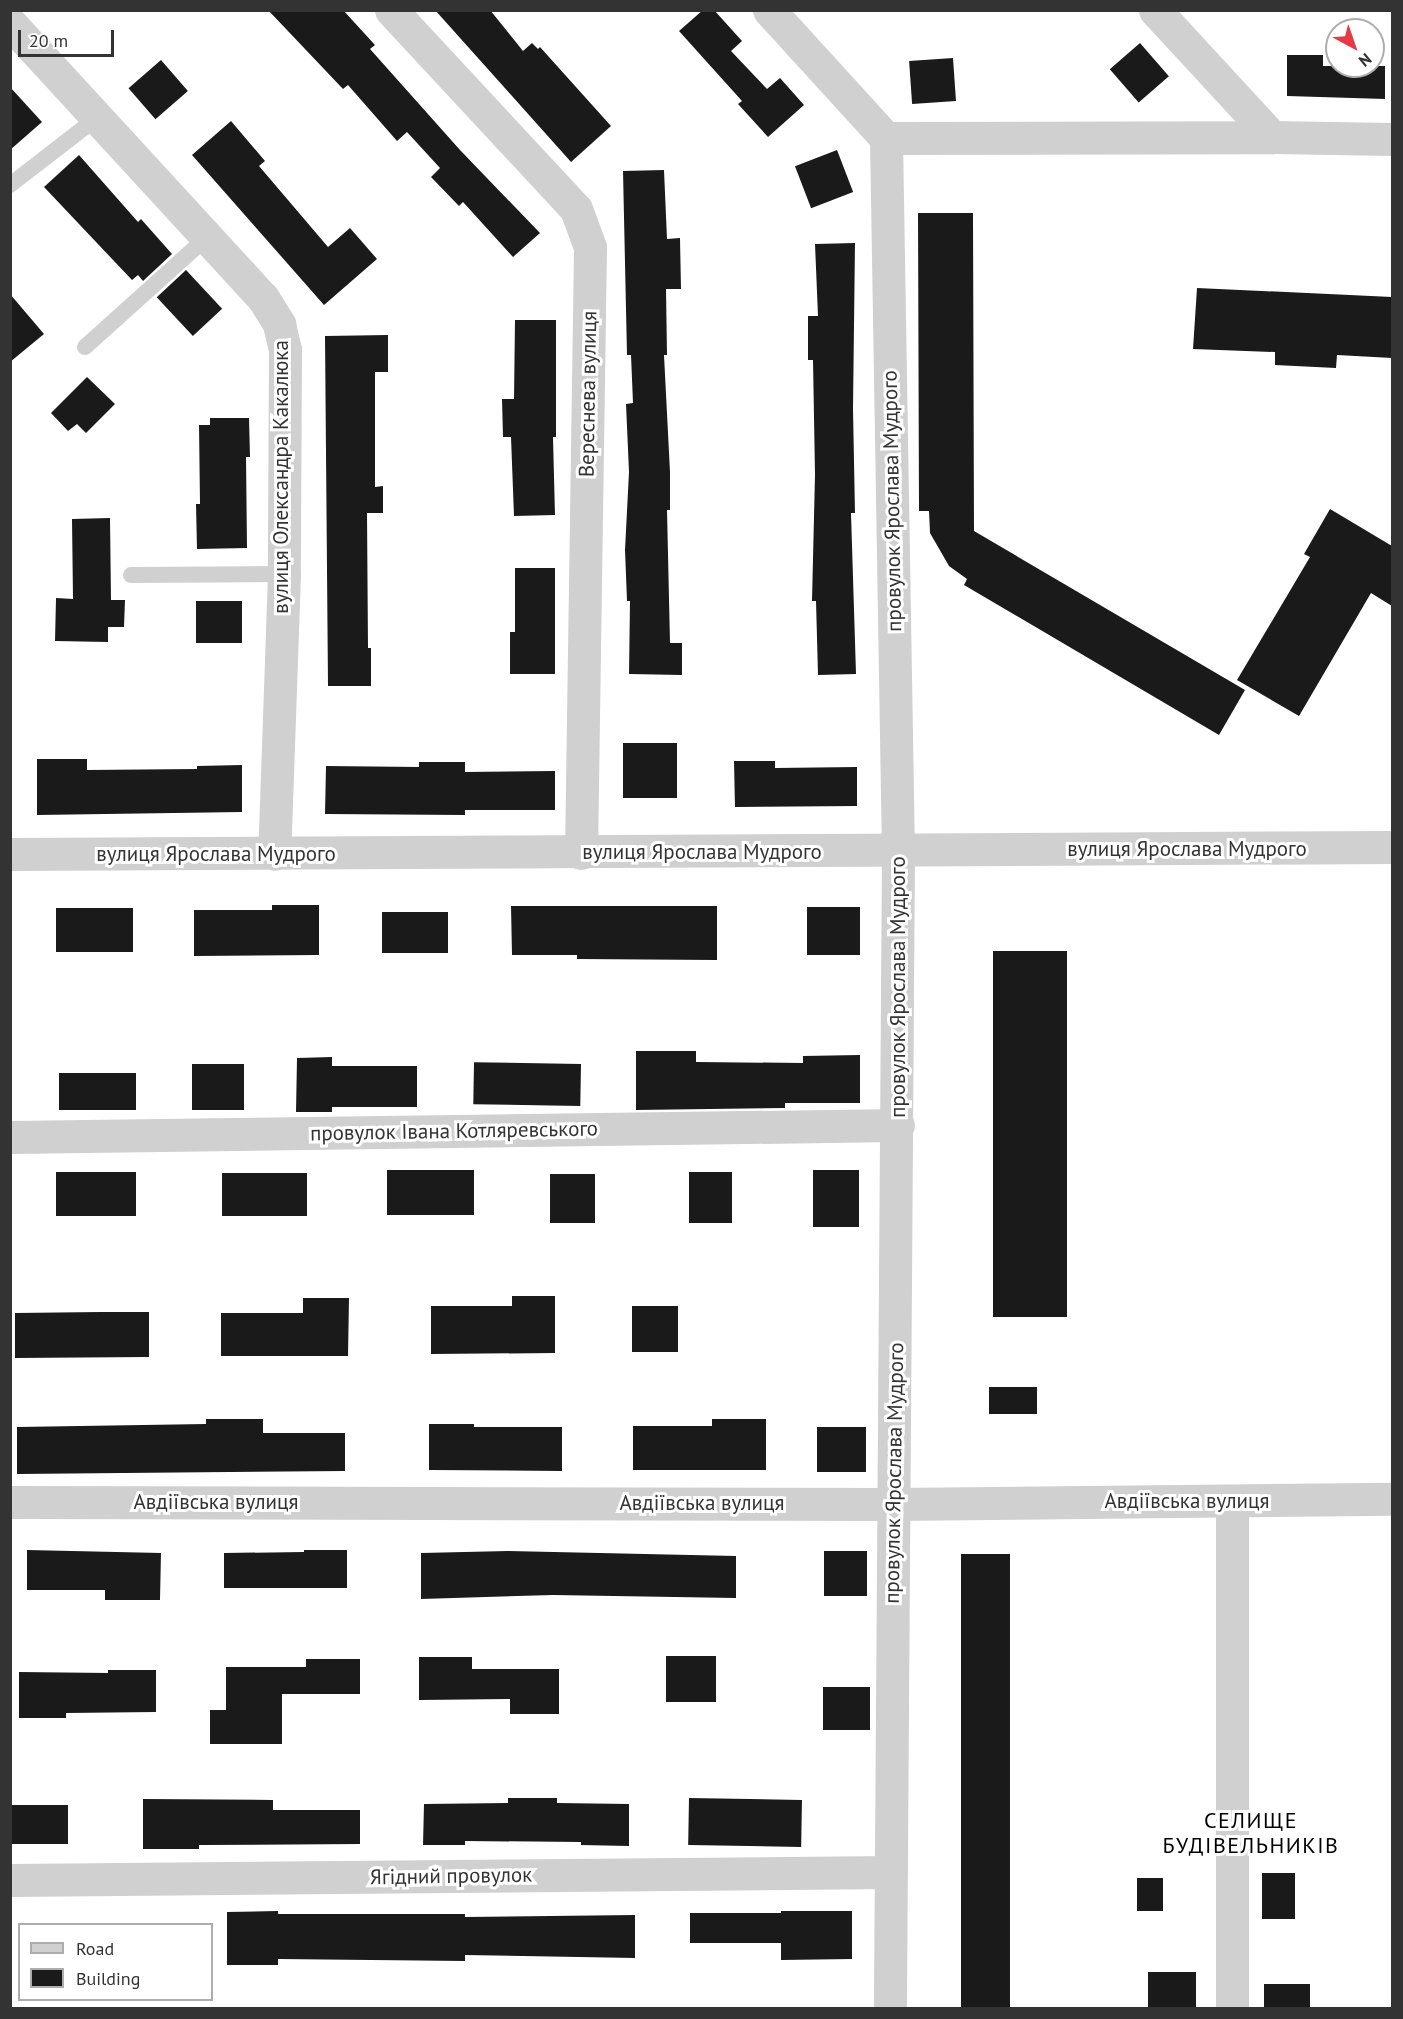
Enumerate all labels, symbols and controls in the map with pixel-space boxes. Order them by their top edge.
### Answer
scale bar [21,18,117,56]
north arrow [1325,18,1385,78]
text: 20 m [29,29,68,52]
text: N [1355,49,1376,71]
street label: Вереснева вулиця [574,311,602,477]
street label: вулиця Олександра Какалюка [268,340,294,614]
street label: провулок Ярослава Мудрого [877,370,907,632]
street label: вулиця Ярослава Мудрого [1067,836,1307,862]
street label: вулиця Ярослава Мудрого [582,839,822,865]
street label: вулиця Ярослава Мудрого [96,841,336,867]
street label: провулок Ярослава Мудрого [885,856,911,1118]
street label: провулок Івана Котляревського [310,1116,598,1146]
street label: провулок Ярослава Мудрого [879,1342,909,1604]
street label: Авдіївська вулиця [1105,1488,1269,1514]
street label: Авдіївська вулиця [134,1489,298,1515]
street label: Авдіївська вулиця [620,1490,784,1516]
district label: СЕЛИЩЕ БУДІВЕЛЬНИКІВ [1163,1807,1339,1858]
street label: Ягідний провулок [370,1862,532,1890]
legend [18,1923,213,2001]
text: Road [76,1937,114,1960]
text: Building [76,1967,140,1990]

